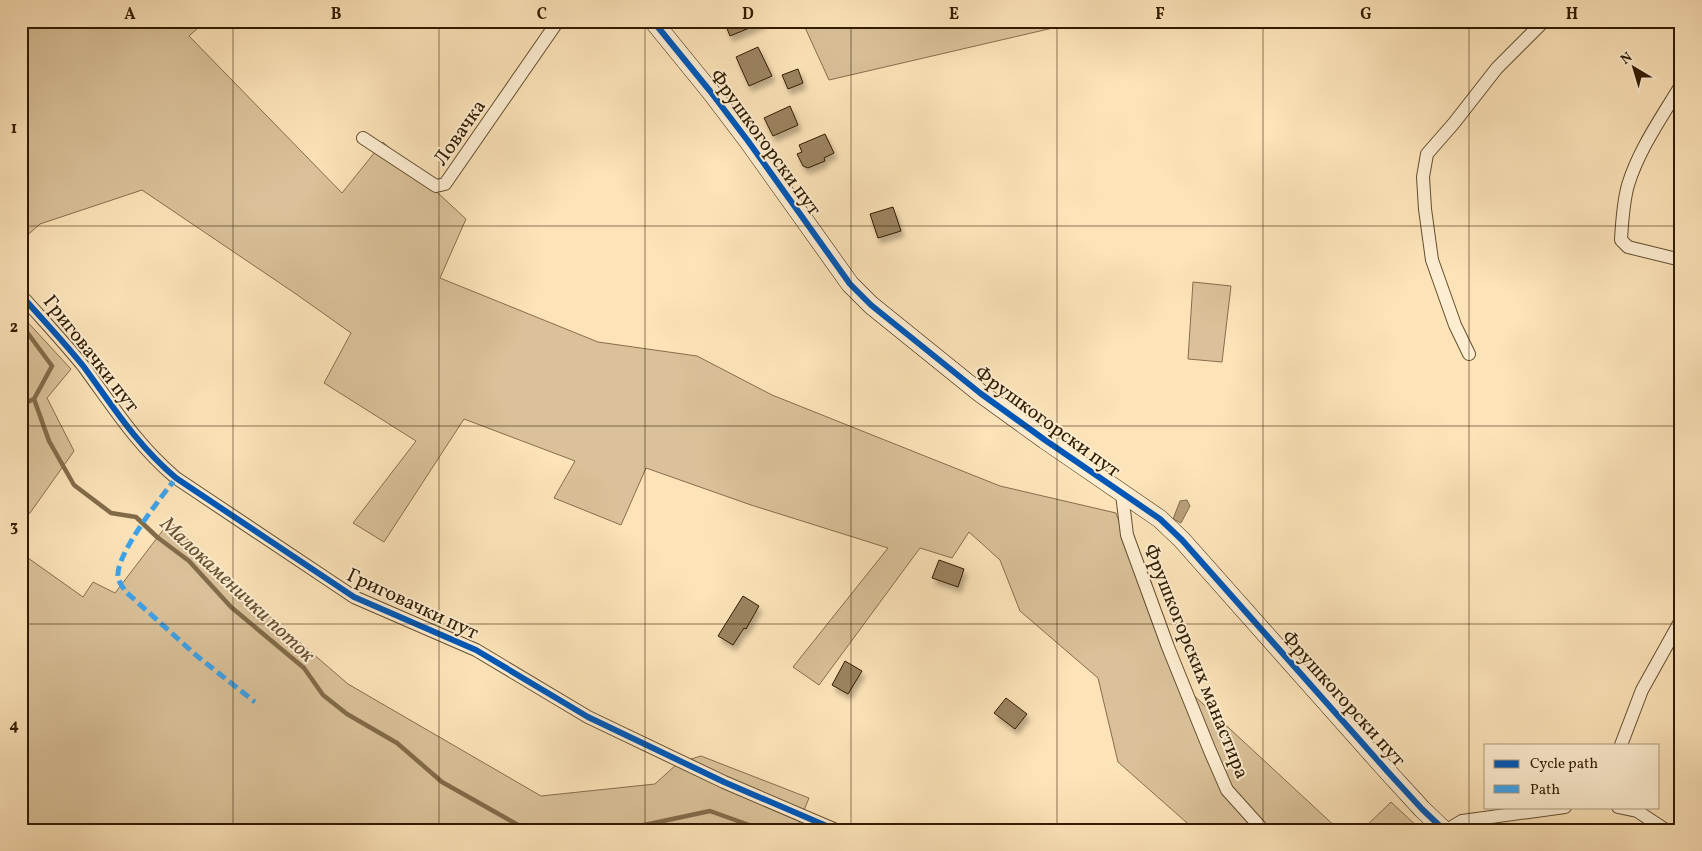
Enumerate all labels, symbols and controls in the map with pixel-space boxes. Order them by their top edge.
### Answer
text: A [124,4,136,26]
text: B [331,4,342,26]
text: C [537,4,547,26]
text: D [742,4,754,26]
text: E [949,4,959,26]
text: F [1155,4,1165,26]
text: G [1360,4,1372,26]
text: H [1566,4,1578,26]
north arrow [1610,42,1660,92]
text: N [1617,48,1637,70]
street label: Фрушкогорски пут [702,64,827,222]
street label: Ловачка [428,94,494,172]
text: 1 [11,118,17,140]
street label: Григовачки пут [36,289,145,419]
text: 2 [10,317,18,339]
street label: Фрушкогорски пут [968,360,1126,485]
water label: Малокаменички поток [153,510,321,670]
text: 3 [10,516,18,538]
street label: Фрушкогорских манастира [1135,540,1255,783]
street label: Григовачки пут [342,562,483,648]
street label: Фрушкогорски пут [1274,625,1411,774]
text: 4 [9,715,19,737]
legend [1484,744,1660,808]
text: Cycle path [1530,754,1598,775]
text: Path [1530,780,1560,801]

